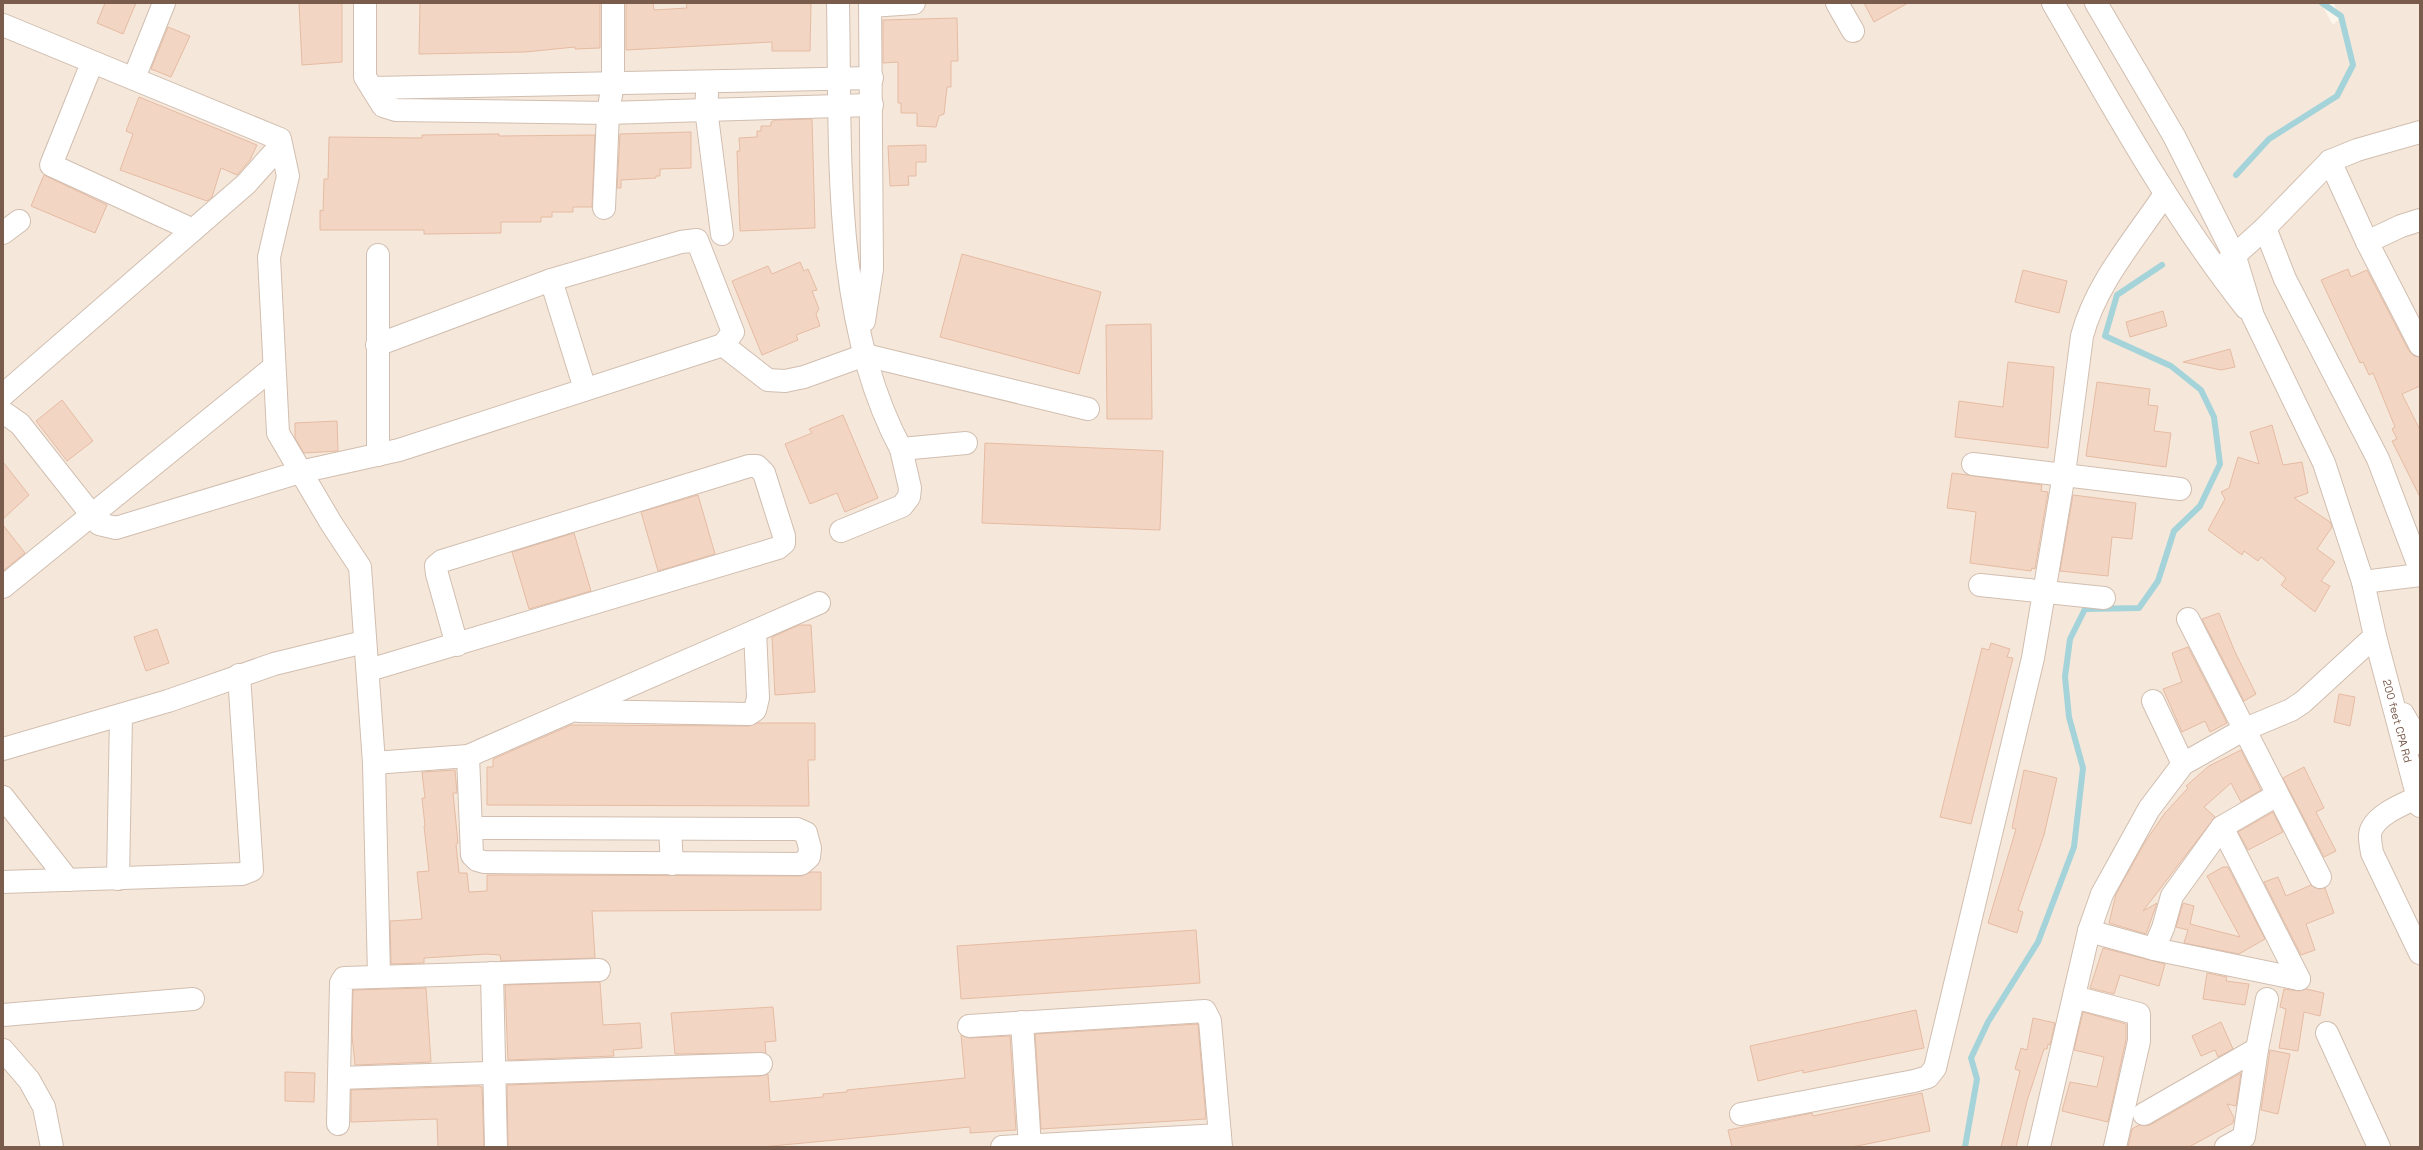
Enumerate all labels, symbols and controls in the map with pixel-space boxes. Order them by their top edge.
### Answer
street label: 200 feet CPA Rd [2380,678,2415,764]

